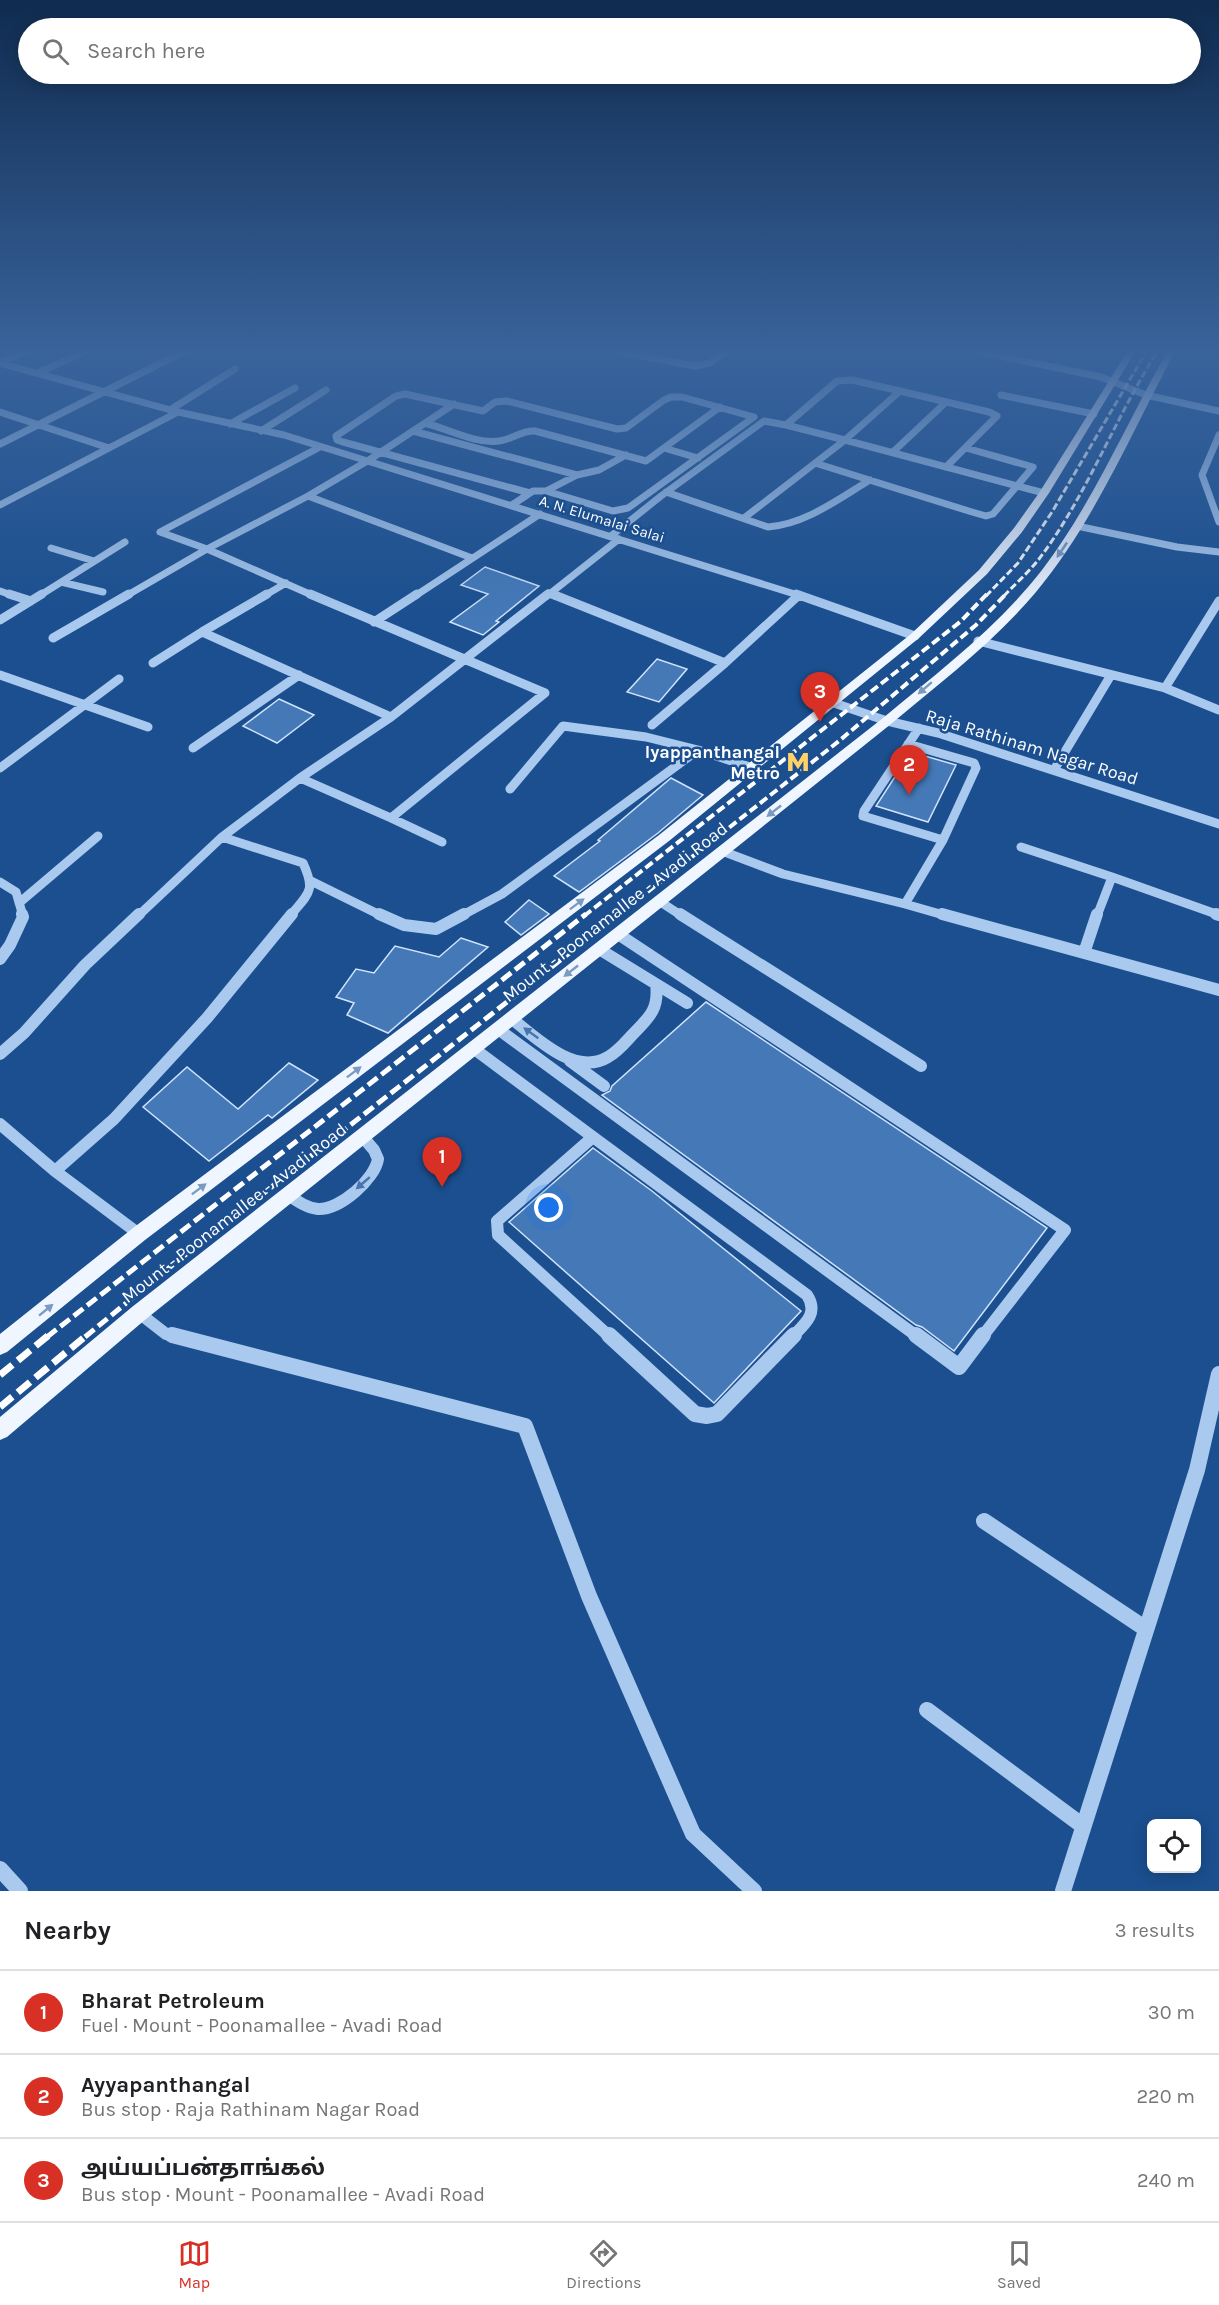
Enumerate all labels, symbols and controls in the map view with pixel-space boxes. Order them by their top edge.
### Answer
search box [18,18,1201,84]
icon: search [39,35,72,68]
text: Search here [87,38,205,64]
street label: A. N. Elumalai Salai [537,491,667,547]
one-way arrow [1056,541,1067,558]
pin: 3 [800,672,840,722]
one-way arrow [918,681,933,694]
street label: Raja Rathinam Nagar Road [923,704,1141,790]
place label: Iyappanthangal Metro [645,741,780,784]
pin: 2 [890,746,928,795]
metro station icon: Iyappanthangal Metro [785,749,811,775]
one-way arrow [766,804,781,816]
street label: Mount - Poonamallee - Avadi Road [498,817,732,1007]
one-way arrow [570,898,585,910]
one-way arrow [564,964,579,976]
one-way arrow [524,1027,540,1039]
one-way arrow [347,1066,362,1078]
street label: Mount - Poonamallee - Avadi Road [117,1118,351,1308]
pin: 1 [422,1138,462,1187]
one-way arrow [356,1176,371,1189]
one-way arrow [190,1183,206,1195]
your location [534,1193,563,1222]
one-way arrow [38,1304,53,1316]
map controls [1147,1819,1201,1873]
button: locate [1147,1819,1201,1873]
text: Nearby [24,1915,111,1946]
text: 3 results [1115,1919,1195,1942]
text: Bharat Petroleum [81,1988,265,2014]
text: 1 [40,2001,47,2024]
text: 30 m [1148,2001,1195,2024]
text: Fuel · Mount - Poonamallee - Avadi Road [81,2014,443,2037]
text: Ayyapanthangal [81,2072,250,2098]
text: 2 [37,2085,50,2108]
text: 220 m [1136,2085,1195,2108]
text: Bus stop · Raja Rathinam Nagar Road [81,2098,420,2121]
text: அய்யப்பன்தாங்கல் [81,2155,325,2181]
text: 3 [37,2169,50,2192]
text: 240 m [1137,2169,1195,2192]
text: Bus stop · Mount - Poonamallee - Avadi Road [81,2183,485,2206]
tab: Map [178,2237,211,2292]
tab: Directions [566,2237,641,2292]
tab: Saved [997,2237,1041,2292]

